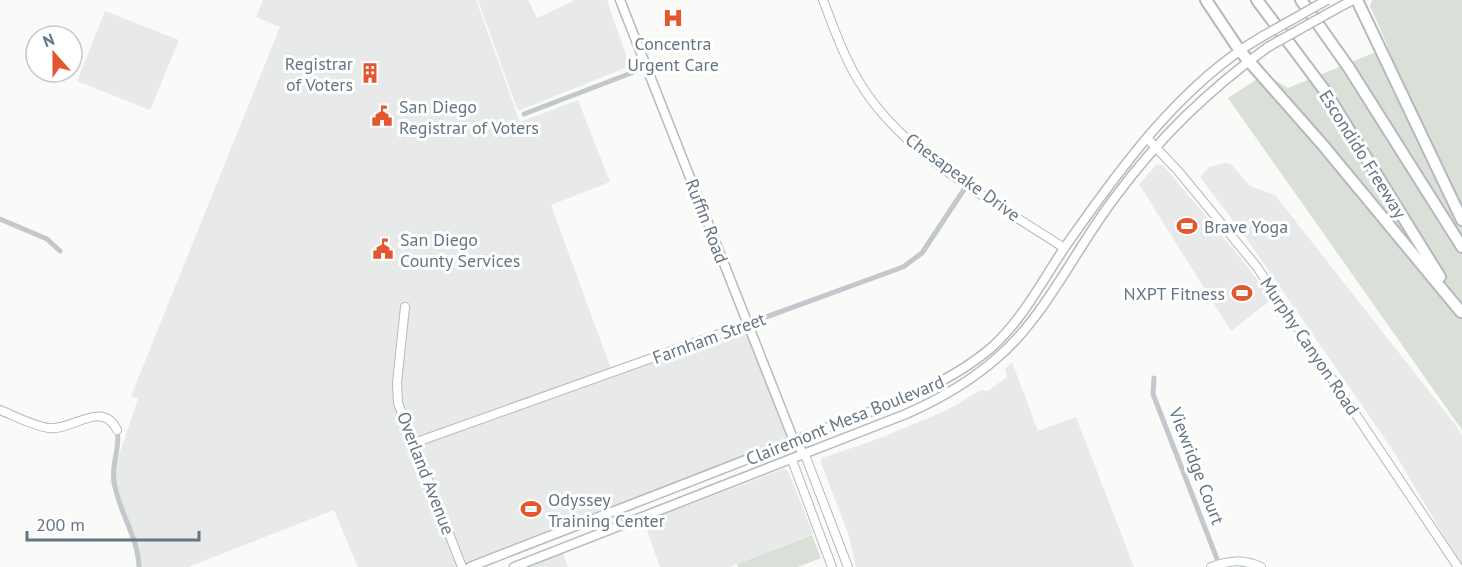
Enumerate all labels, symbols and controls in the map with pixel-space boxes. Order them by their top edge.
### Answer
hospital icon: Concentra Urgent Care [661,6,685,30]
north arrow [24,24,84,84]
text: N [40,29,57,51]
place label: Concentra Urgent Care [627,32,719,76]
place label: Registrar of Voters [285,52,353,96]
building icon: Registrar of Voters [358,61,382,85]
street label: Escondido Freeway [1314,86,1412,223]
place label: San Diego Registrar of Voters [399,95,539,139]
public building icon: San Diego Registrar of Voters [370,104,394,128]
street label: Chesapeake Drive [901,128,1025,226]
street label: Ruffin Road [680,176,734,266]
sports icon: Brave Yoga [1175,214,1199,238]
place label: Brave Yoga [1204,215,1288,238]
place label: San Diego County Services [400,228,520,272]
public building icon: San Diego County Services [371,237,395,261]
street label: Murphy Canyon Road [1255,273,1365,419]
sports icon: NXPT Fitness [1230,281,1254,305]
place label: NXPT Fitness [1124,282,1225,305]
street label: Farnham Street [649,307,769,369]
street label: Clairemont Mesa Boulevard [743,370,947,470]
street label: Viewridge Court [1164,403,1230,528]
street label: Overland Avenue [392,408,460,538]
place label: Odyssey Training Center [548,488,665,532]
sports icon: Odyssey Training Center [519,497,543,521]
scale bar [27,504,200,542]
text: 200 m [36,513,85,536]

